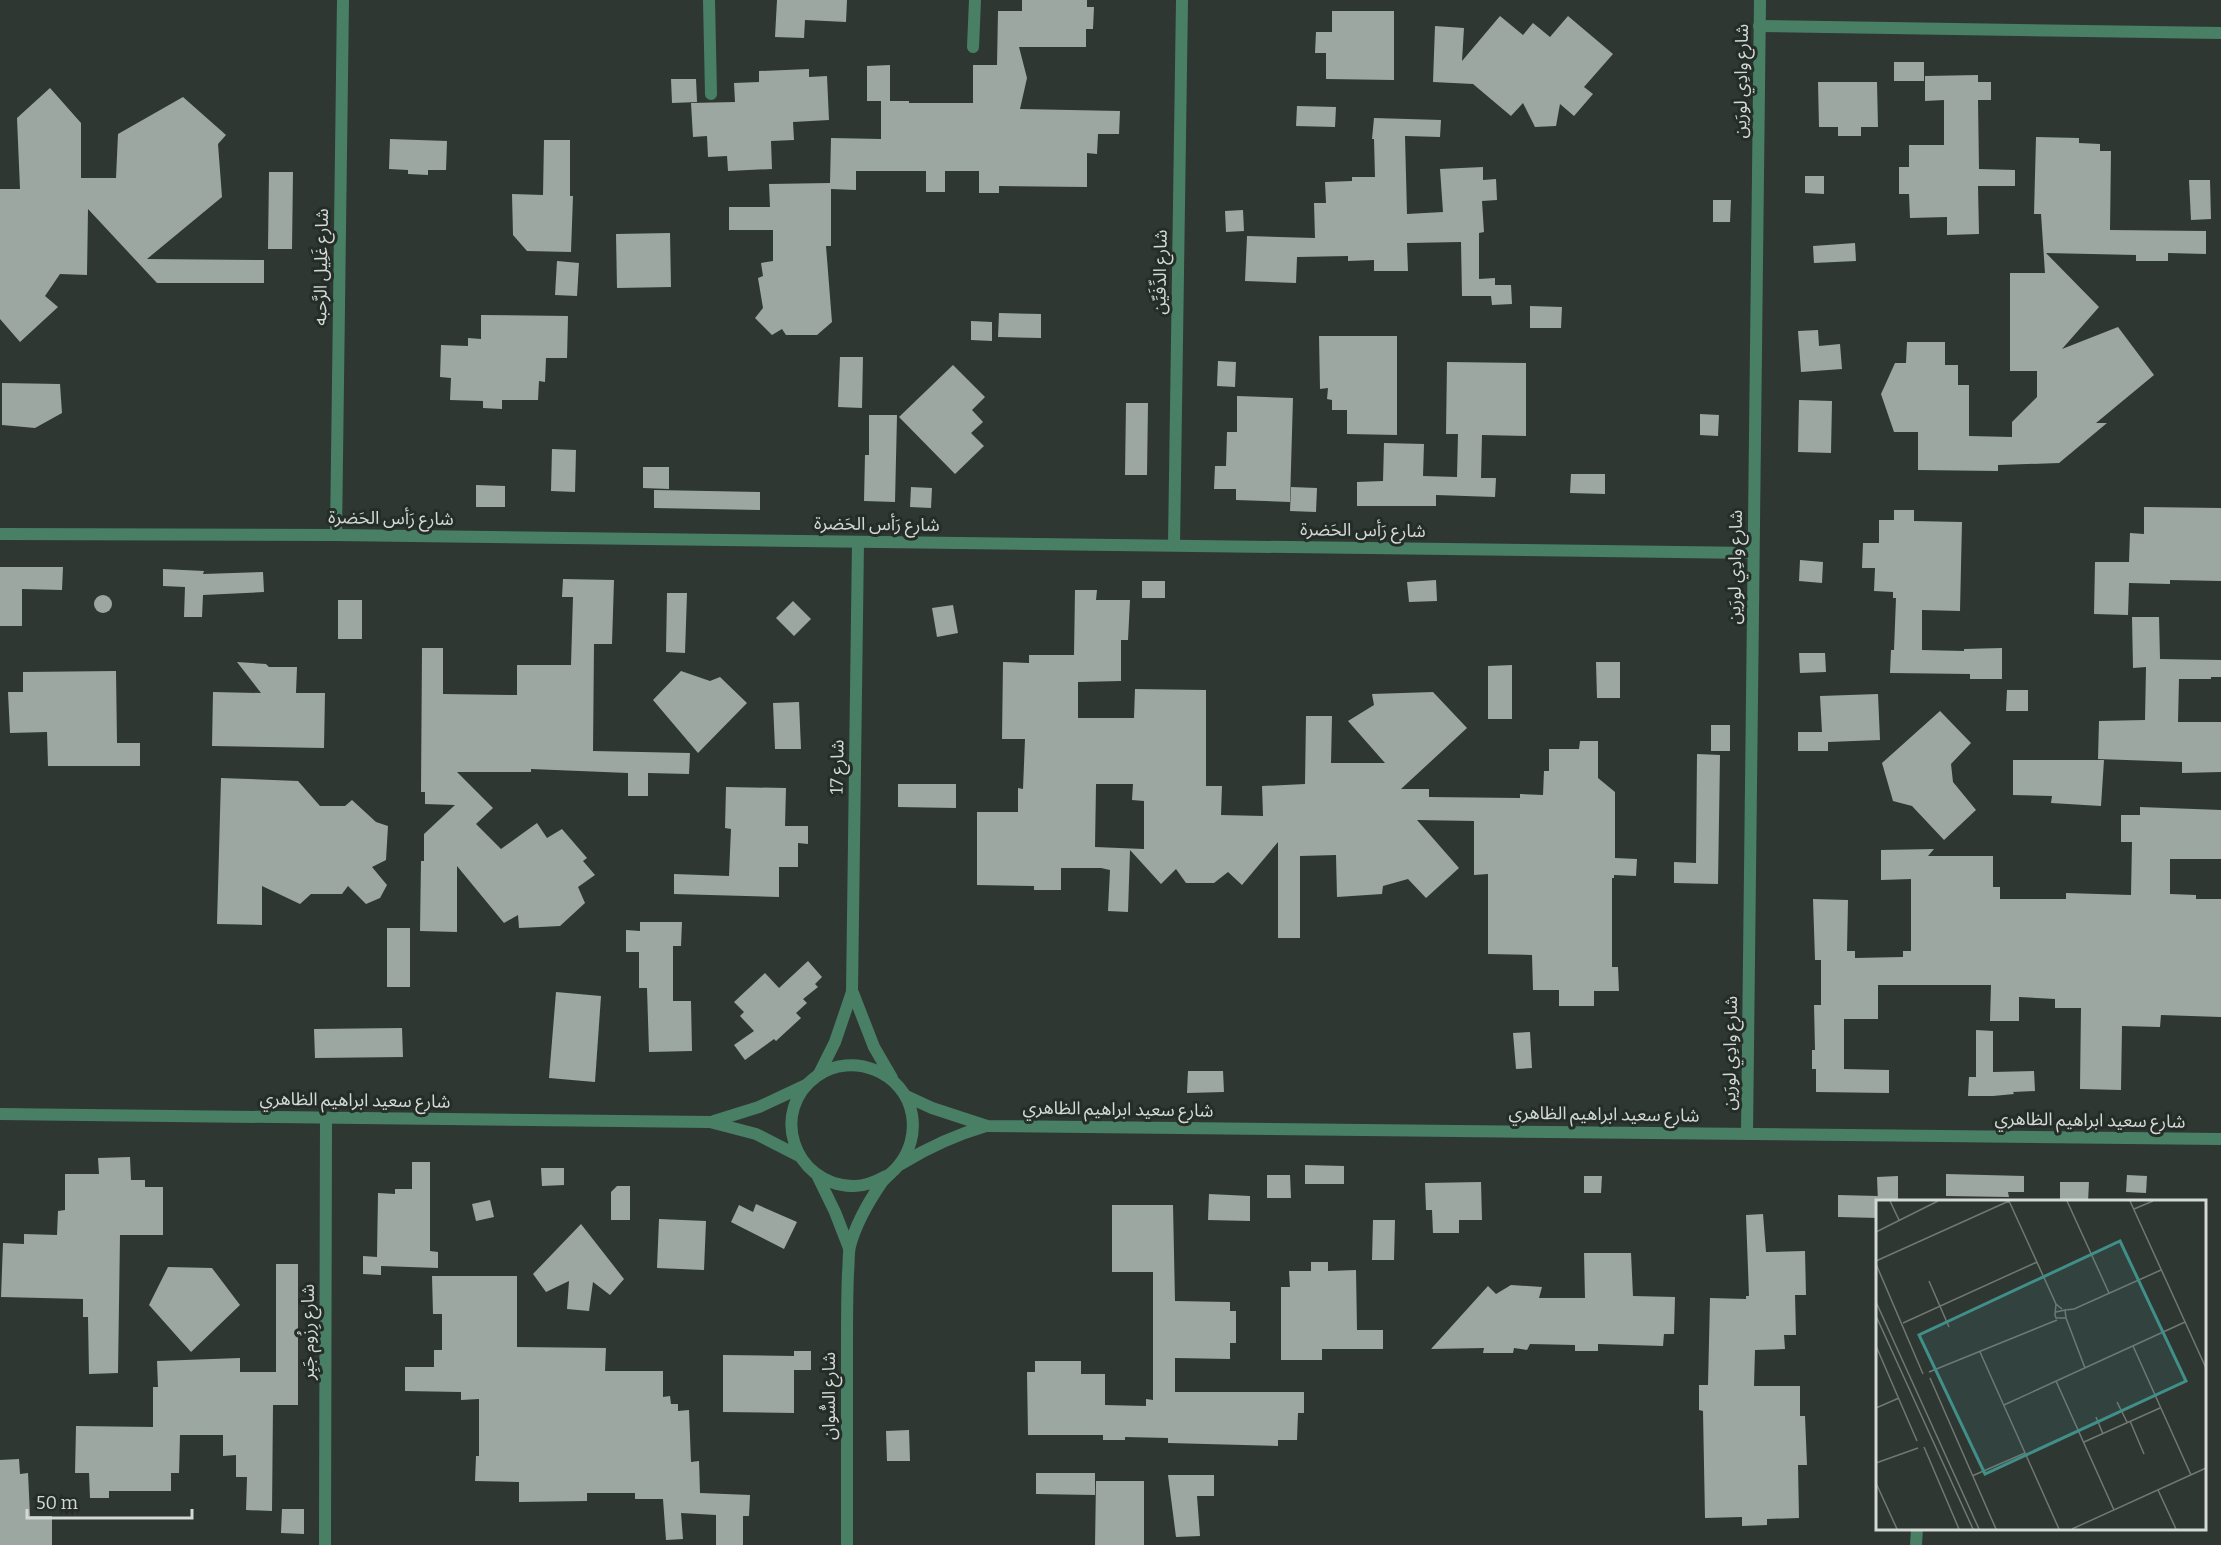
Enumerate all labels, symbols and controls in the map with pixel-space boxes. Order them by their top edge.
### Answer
street label: شارع وادِي لورَين [1729,23,1756,139]
street label: شارع غَلِيل الرَّحبه [309,208,336,326]
street label: شارع الدِّفَيِّن [1147,229,1175,315]
street label: شارع رَأس الحَضرة [328,506,454,533]
street label: شارع وادِي لورَين [1723,509,1750,625]
street label: شارع رَأس الحَضرة [814,512,940,539]
street label: شارع رَأس الحَضرة [1300,518,1426,545]
street label: شارع 17 [826,739,851,795]
street label: شارع وادِي لورَين [1718,995,1745,1111]
street label: شارع سعيد ابراهيم الظاهري [259,1087,451,1116]
street label: شارع سعيد ابراهيم الظاهري [1022,1096,1214,1125]
street label: شارع سعيد ابراهيم الظاهري [1508,1101,1700,1130]
street label: شارع سعيد ابراهيم الظاهري [1994,1107,2186,1136]
inset map [1876,1200,2206,1530]
street label: شارع رِزُوم جَبِر [297,1284,322,1381]
street label: شارع السُّوان [818,1352,843,1440]
scale bar [27,1482,192,1520]
text: 50 m [36,1492,78,1514]

